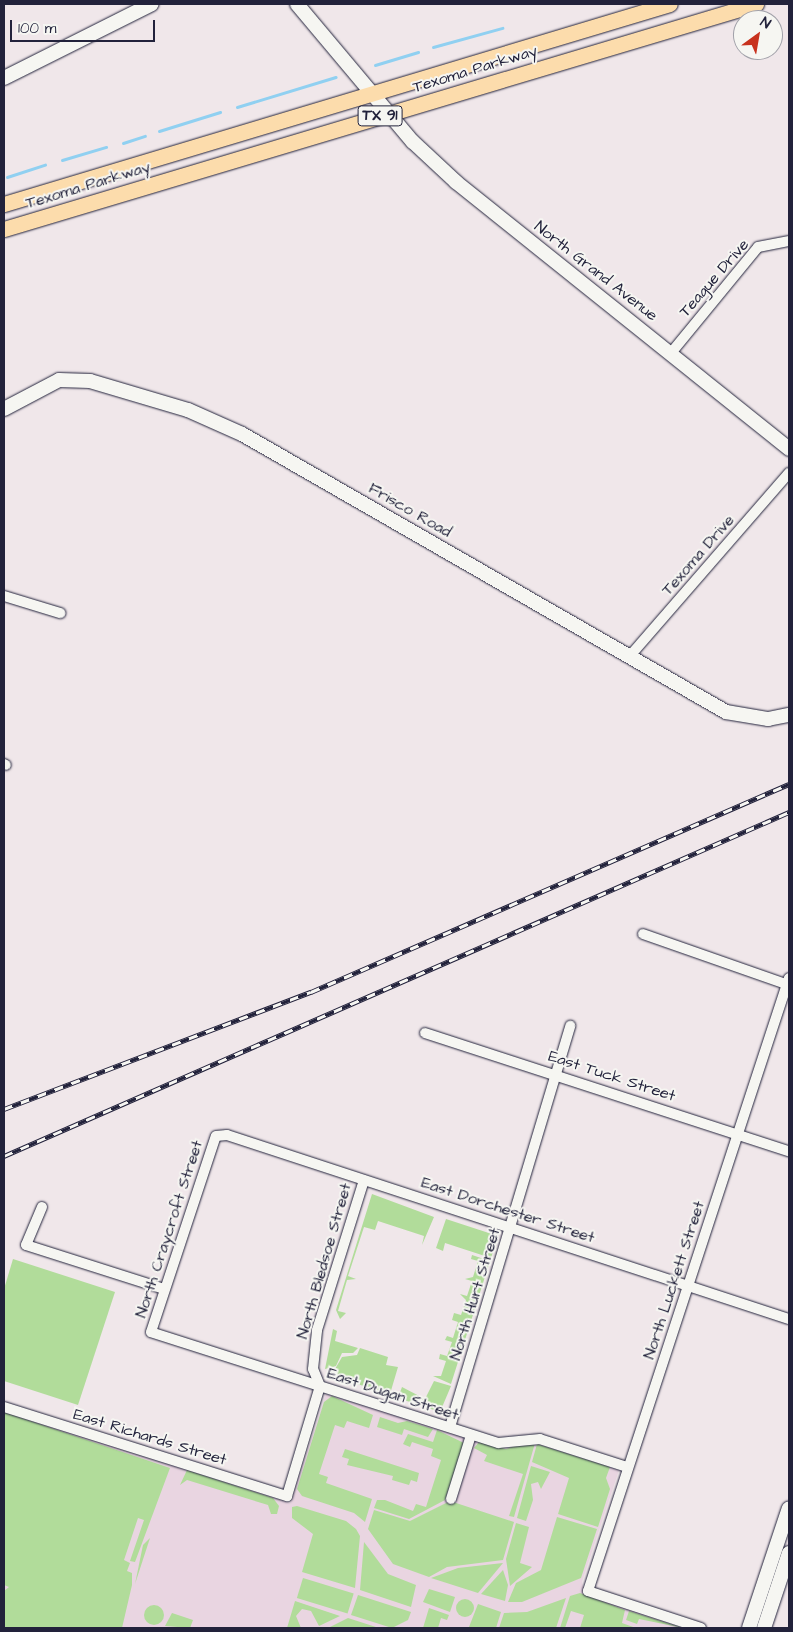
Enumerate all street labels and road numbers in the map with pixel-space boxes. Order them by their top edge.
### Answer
street label: Texoma Parkway [411,41,539,97]
road number: TX 91 [358,104,402,128]
street label: Texoma Parkway [24,157,152,213]
street label: North Grand Avenue [530,217,662,325]
street label: Teague Drive [675,235,753,321]
street label: Frisco Road [365,479,455,541]
street label: Texoma Drive [658,511,738,599]
street label: East Tuck Street [546,1046,678,1106]
street label: North Craycroft Street [131,1138,207,1320]
street label: East Dorchester Street [419,1173,597,1247]
street label: North Bledsoe Street [293,1181,355,1341]
street label: North Luckett Street [639,1198,709,1362]
street label: North Hurt Street [446,1225,504,1363]
street label: East Dugan Street [325,1364,461,1424]
street label: East Richards Street [71,1405,229,1469]

